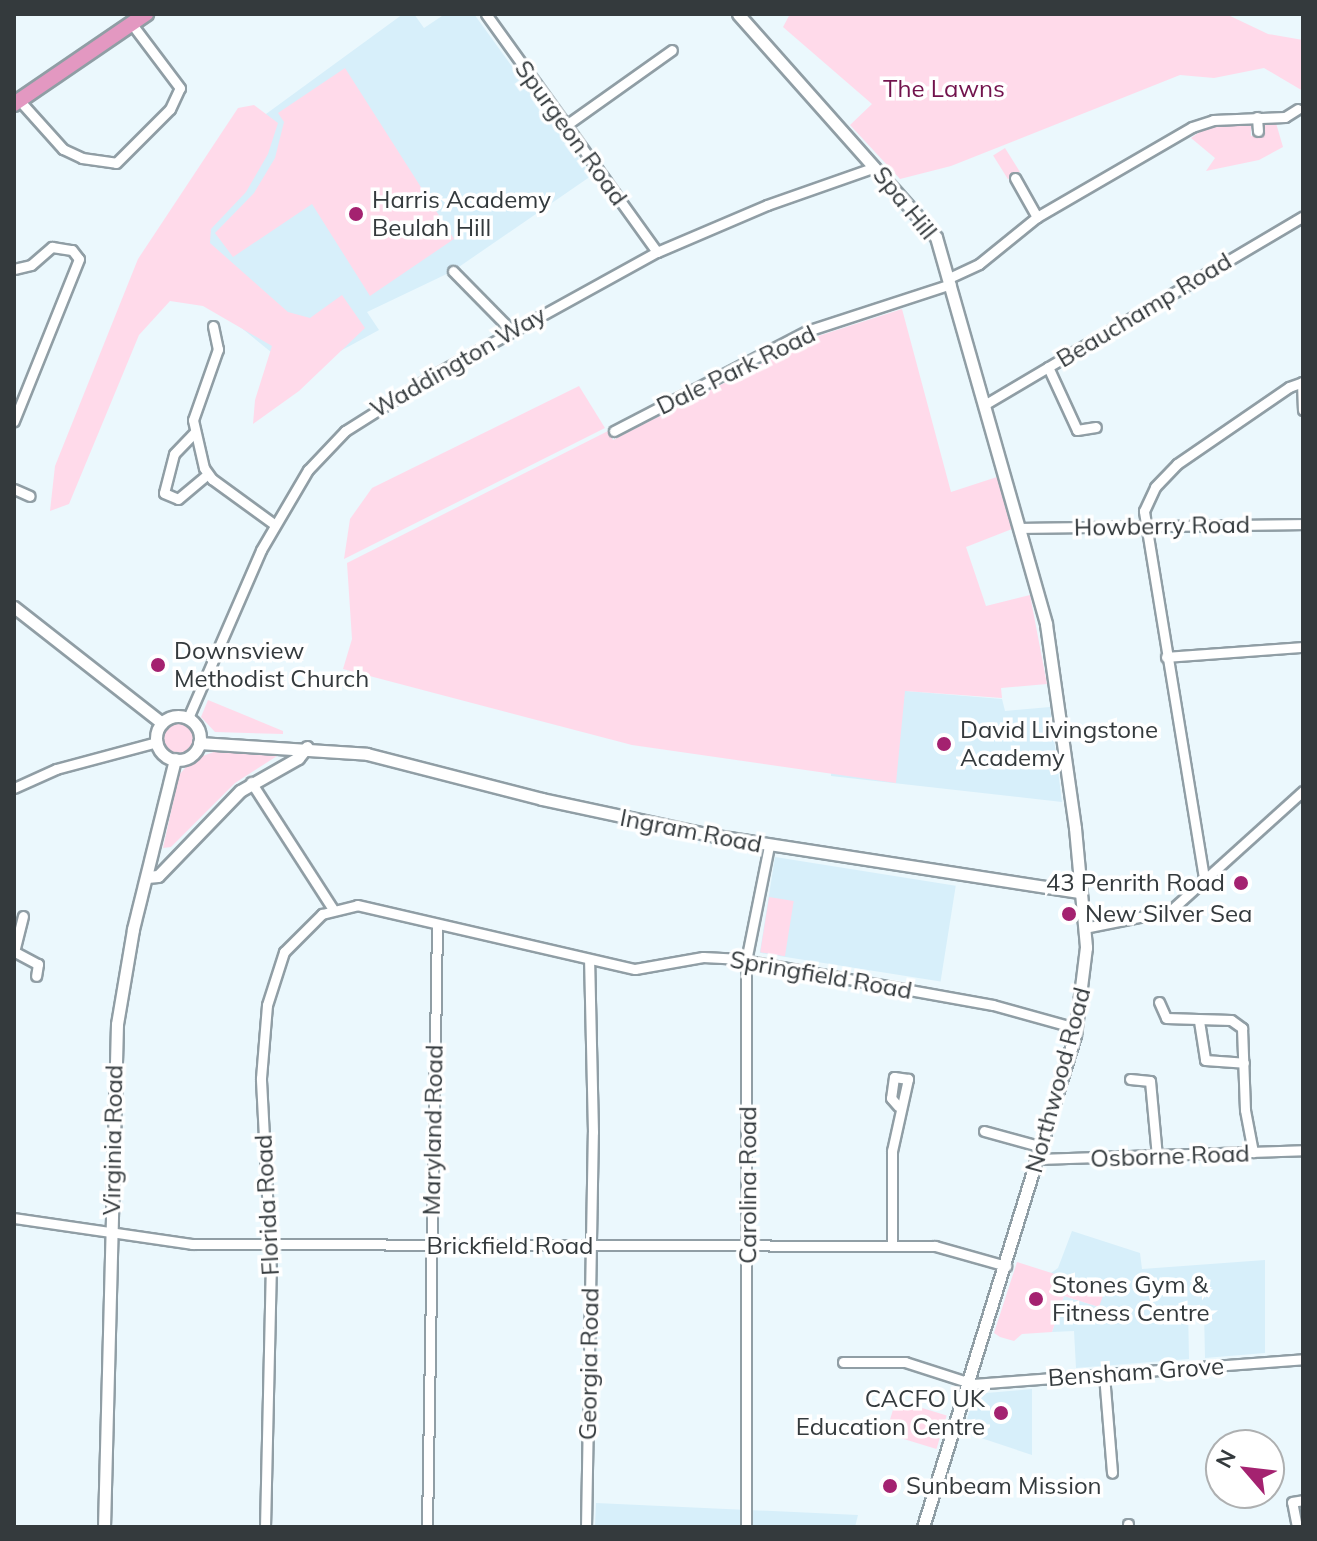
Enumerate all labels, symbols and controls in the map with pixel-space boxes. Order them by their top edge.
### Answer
street label: Spurgeon Road [509,55,633,211]
park label: The Lawns [883,75,1005,103]
street label: Spa Hill [867,161,943,245]
place label: Harris Academy Beulah Hill [372,186,551,242]
marker: Harris Academy Beulah Hill [347,205,365,223]
street label: Beauchamp Road [1051,247,1237,373]
street label: Waddington Way [365,300,551,424]
street label: Dale Park Road [652,319,820,421]
street label: Howberry Road [1074,510,1250,542]
place label: Downsview Methodist Church [174,637,369,693]
marker: Downsview Methodist Church [149,656,167,674]
place label: David Livingstone Academy [960,716,1158,772]
marker: David Livingstone Academy [935,735,953,753]
street label: Ingram Road [618,803,764,859]
place label: 43 Penrith Road [1046,869,1225,897]
marker: 43 Penrith Road [1232,874,1250,892]
place label: New Silver Sea [1085,900,1252,928]
marker: New Silver Sea [1060,905,1078,923]
street label: Springfield Road [728,945,914,1005]
street label: Northwood Road [1019,984,1097,1176]
street label: Maryland Road [417,1044,449,1216]
street label: Virginia Road [97,1065,129,1215]
street label: Carolina Road [734,1106,762,1264]
street label: Florida Road [249,1134,285,1276]
street label: Osborne Road [1090,1139,1250,1173]
street label: Brickfield Road [426,1232,594,1260]
place label: Stones Gym & Fitness Centre [1052,1271,1210,1327]
street label: Georgia Road [573,1287,605,1441]
marker: Stones Gym & Fitness Centre [1027,1290,1045,1308]
street label: Bensham Grove [1047,1351,1225,1393]
place label: CACFO UK Education Centre [796,1385,985,1441]
marker: CACFO UK Education Centre [992,1404,1010,1422]
north arrow [1205,1429,1285,1509]
text: N [1209,1445,1242,1473]
place label: Sunbeam Mission [906,1472,1102,1500]
marker: Sunbeam Mission [881,1477,899,1495]

